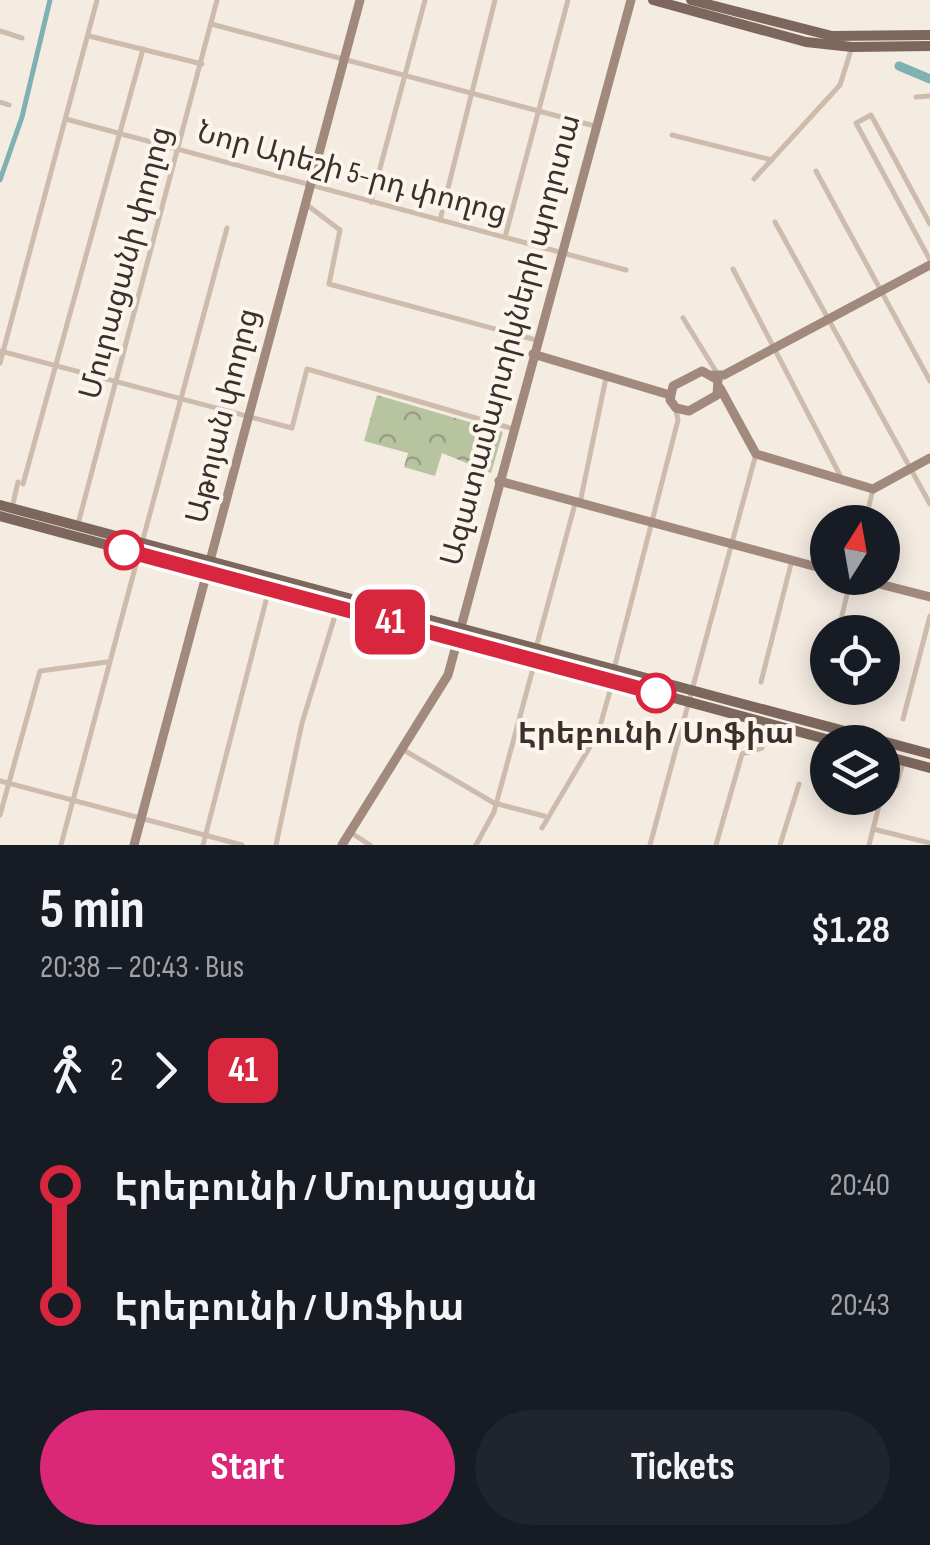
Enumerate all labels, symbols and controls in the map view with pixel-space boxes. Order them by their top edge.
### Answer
street label: Ազատամարտիկների պողոտա [433,110,589,570]
street label: Նոր Արեշի 5-րդ փողոց [193,114,511,232]
street label: Մուրացանի փողոց [72,123,180,403]
street label: Աթոյան փողոց [179,305,267,527]
north arrow [810,505,900,595]
map controls [810,505,900,815]
unlabelled marker [105,531,143,569]
line badge: 41 [345,590,435,654]
text: 41 [375,601,405,644]
button: locate [810,615,900,705]
marker: Էրեբունի / Սոֆիա [637,674,675,712]
place label: Էրեբունի / Սոֆիա [518,716,794,752]
button: layers [810,725,900,815]
text: 5 min [40,877,145,944]
text: $1.28 [811,908,890,953]
text: 20:38 – 20:43 · Bus [40,948,244,987]
icon: walk [40,1043,95,1098]
icon: forward [138,1043,193,1098]
text: 41 [228,1049,258,1092]
text: 2 [110,1051,123,1090]
text: Էրեբունի / Մուրացան [114,1166,538,1211]
text: 20:40 [829,1166,890,1205]
text: Էրեբունի / Սոֆիա [114,1286,464,1331]
text: 20:43 [830,1286,890,1325]
button: Start [40,1410,455,1525]
button: Tickets [475,1410,890,1525]

